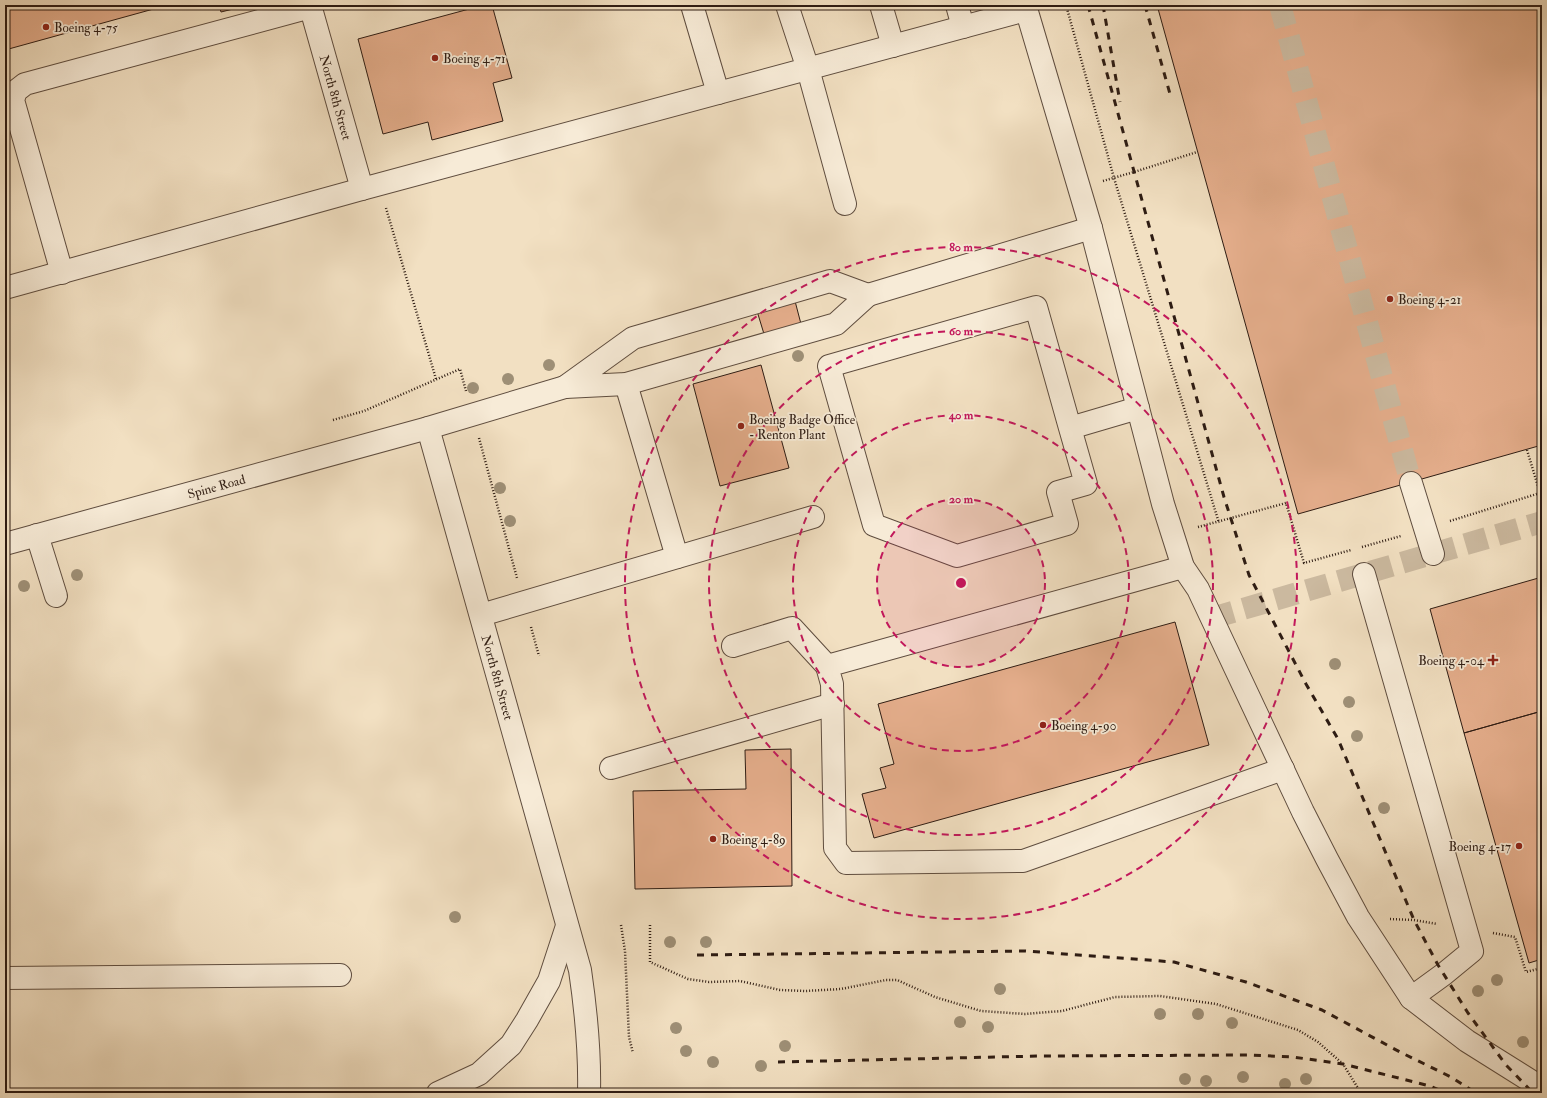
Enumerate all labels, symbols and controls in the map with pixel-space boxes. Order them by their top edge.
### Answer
place label: Boeing 4-75 [54,20,118,36]
marker: Boeing 4-75 [41,22,51,32]
place label: Boeing 4-71 [443,51,506,67]
street label: North 8th Street [316,53,355,142]
marker: Boeing 4-71 [430,53,440,63]
text: 80 m [949,240,973,255]
place label: Boeing 4-21 [1398,292,1462,308]
marker: Boeing 4-21 [1385,294,1395,304]
text: 60 m [949,324,974,339]
text: 40 m [948,408,974,423]
place label: Boeing Badge Office - Renton Plant [749,412,856,443]
marker: Boeing Badge Office - Renton Plant [736,421,746,431]
street label: Spine Road [186,471,248,503]
text: 20 m [949,492,974,507]
centre of rings [954,576,968,590]
street label: North 8th Street [477,633,516,722]
place label: Boeing 4-04 [1418,653,1485,669]
marker: Boeing 4-04 [1487,654,1499,666]
place label: Boeing 4-90 [1051,718,1116,734]
marker: Boeing 4-90 [1038,720,1048,730]
place label: Boeing 4-89 [721,832,786,848]
marker: Boeing 4-89 [708,834,718,844]
place label: Boeing 4-17 [1448,839,1511,855]
marker: Boeing 4-17 [1514,841,1524,851]

